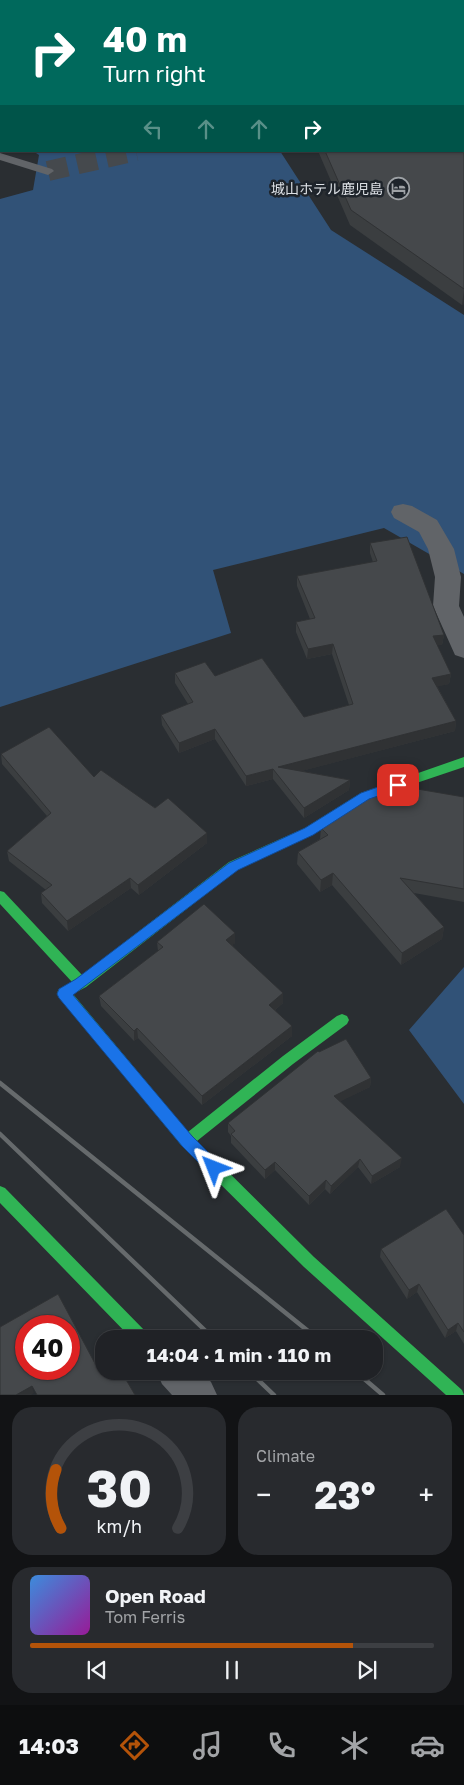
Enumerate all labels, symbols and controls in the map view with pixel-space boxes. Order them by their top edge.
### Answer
text: 40 m [103,18,187,60]
icon: right [20,20,85,85]
text: Turn right [103,60,206,87]
icon: left [139,115,167,143]
icon: ahead [192,115,220,143]
icon: ahead [245,115,273,143]
icon: right [298,115,326,143]
hotel icon: 城山ホテル鹿児島 [387,176,411,200]
place label: 城山ホテル鹿児島 [271,180,383,197]
pin [377,764,419,806]
icon: arrive [384,771,412,799]
position arrow [187,1141,239,1193]
speed limit sign: 40 [15,1315,80,1380]
text: 14:04 · 1 min · 110 m [147,1343,331,1366]
text: Climate [256,1446,315,1466]
text: 30 [86,1456,152,1518]
text: 23° [314,1472,376,1517]
text: − [256,1478,271,1511]
text: + [419,1478,434,1511]
text: km/h [96,1515,142,1537]
text: Open Road [105,1584,206,1607]
text: Tom Ferris [105,1607,185,1627]
icon: previous [83,1656,111,1684]
icon: pause [218,1656,246,1684]
icon: next [353,1656,381,1684]
icon: directions [117,1728,152,1763]
icon: music [190,1728,225,1763]
icon: phone [264,1728,299,1763]
icon: climate [337,1728,372,1763]
icon: car [410,1728,445,1763]
text: 14:03 [19,1732,79,1759]

